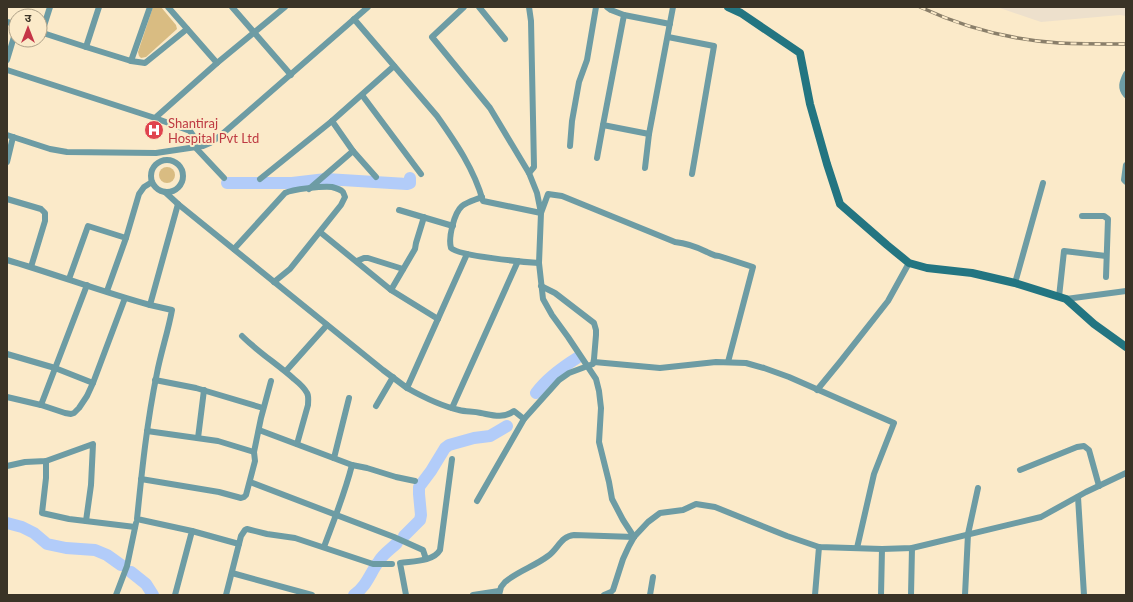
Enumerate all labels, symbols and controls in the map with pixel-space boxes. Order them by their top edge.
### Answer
north arrow [8,8,48,48]
text: उ [25,11,32,24]
place label: Shantiraj Hospital Pvt Ltd [168,115,259,146]
hospital icon: Shantiraj Hospital Pvt Ltd [143,119,165,141]

